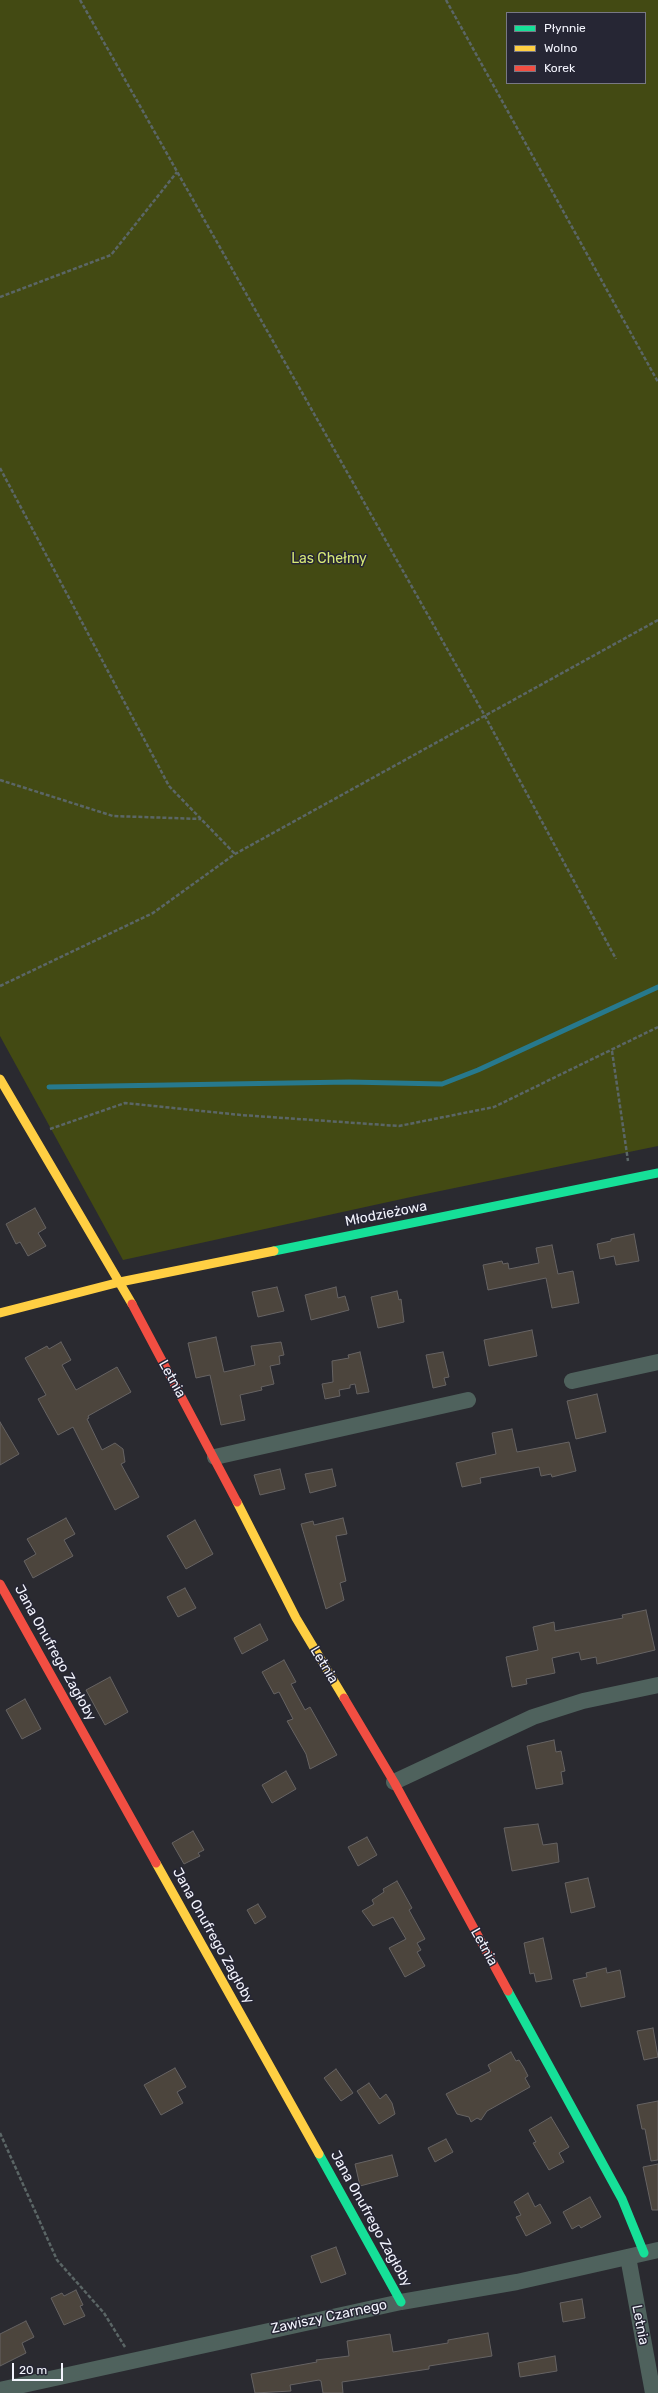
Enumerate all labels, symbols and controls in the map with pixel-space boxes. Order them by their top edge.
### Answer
legend [506,12,646,84]
text: Płynnie [544,21,586,35]
text: Wolno [544,41,577,55]
text: Korek [544,61,575,75]
park label: Las Chełmy [291,551,367,567]
street label: Młodzieżowa [344,1198,428,1230]
street label: Letnia [155,1357,189,1401]
street label: Jana Onufrego Zagłoby [11,1582,99,1724]
street label: Letnia [306,1643,342,1687]
street label: Jana Onufrego Zagłoby [169,1865,257,2007]
street label: Letnia [467,1925,501,1969]
street label: Jana Onufrego Zagłoby [327,2148,415,2290]
street label: Zawiszy Czarnego [269,2296,389,2338]
street label: Letnia [628,2303,652,2347]
scale bar [14,2355,65,2381]
text: 20 m [19,2363,47,2377]

